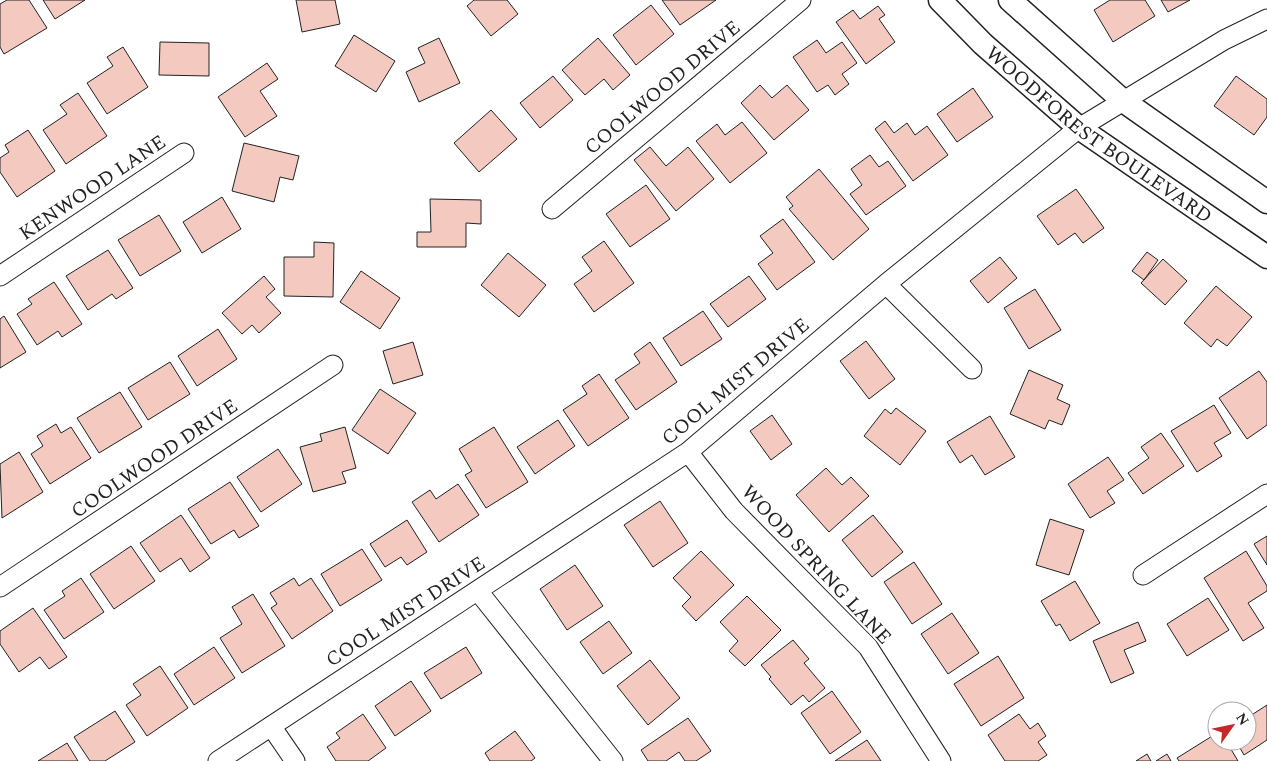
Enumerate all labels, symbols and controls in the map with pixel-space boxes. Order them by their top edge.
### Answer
street label: COOLWOOD DRIVE [578,13,747,162]
street label: WOODFOREST BOULEVARD [979,39,1218,231]
street label: KENWOOD LANE [13,127,172,248]
street label: COOL MIST DRIVE [655,311,816,453]
street label: COOLWOOD DRIVE [65,392,244,526]
street label: WOOD SPRING LANE [734,478,899,651]
street label: COOL MIST DRIVE [320,549,491,675]
north arrow [1207,701,1257,751]
text: N [1231,709,1254,730]

